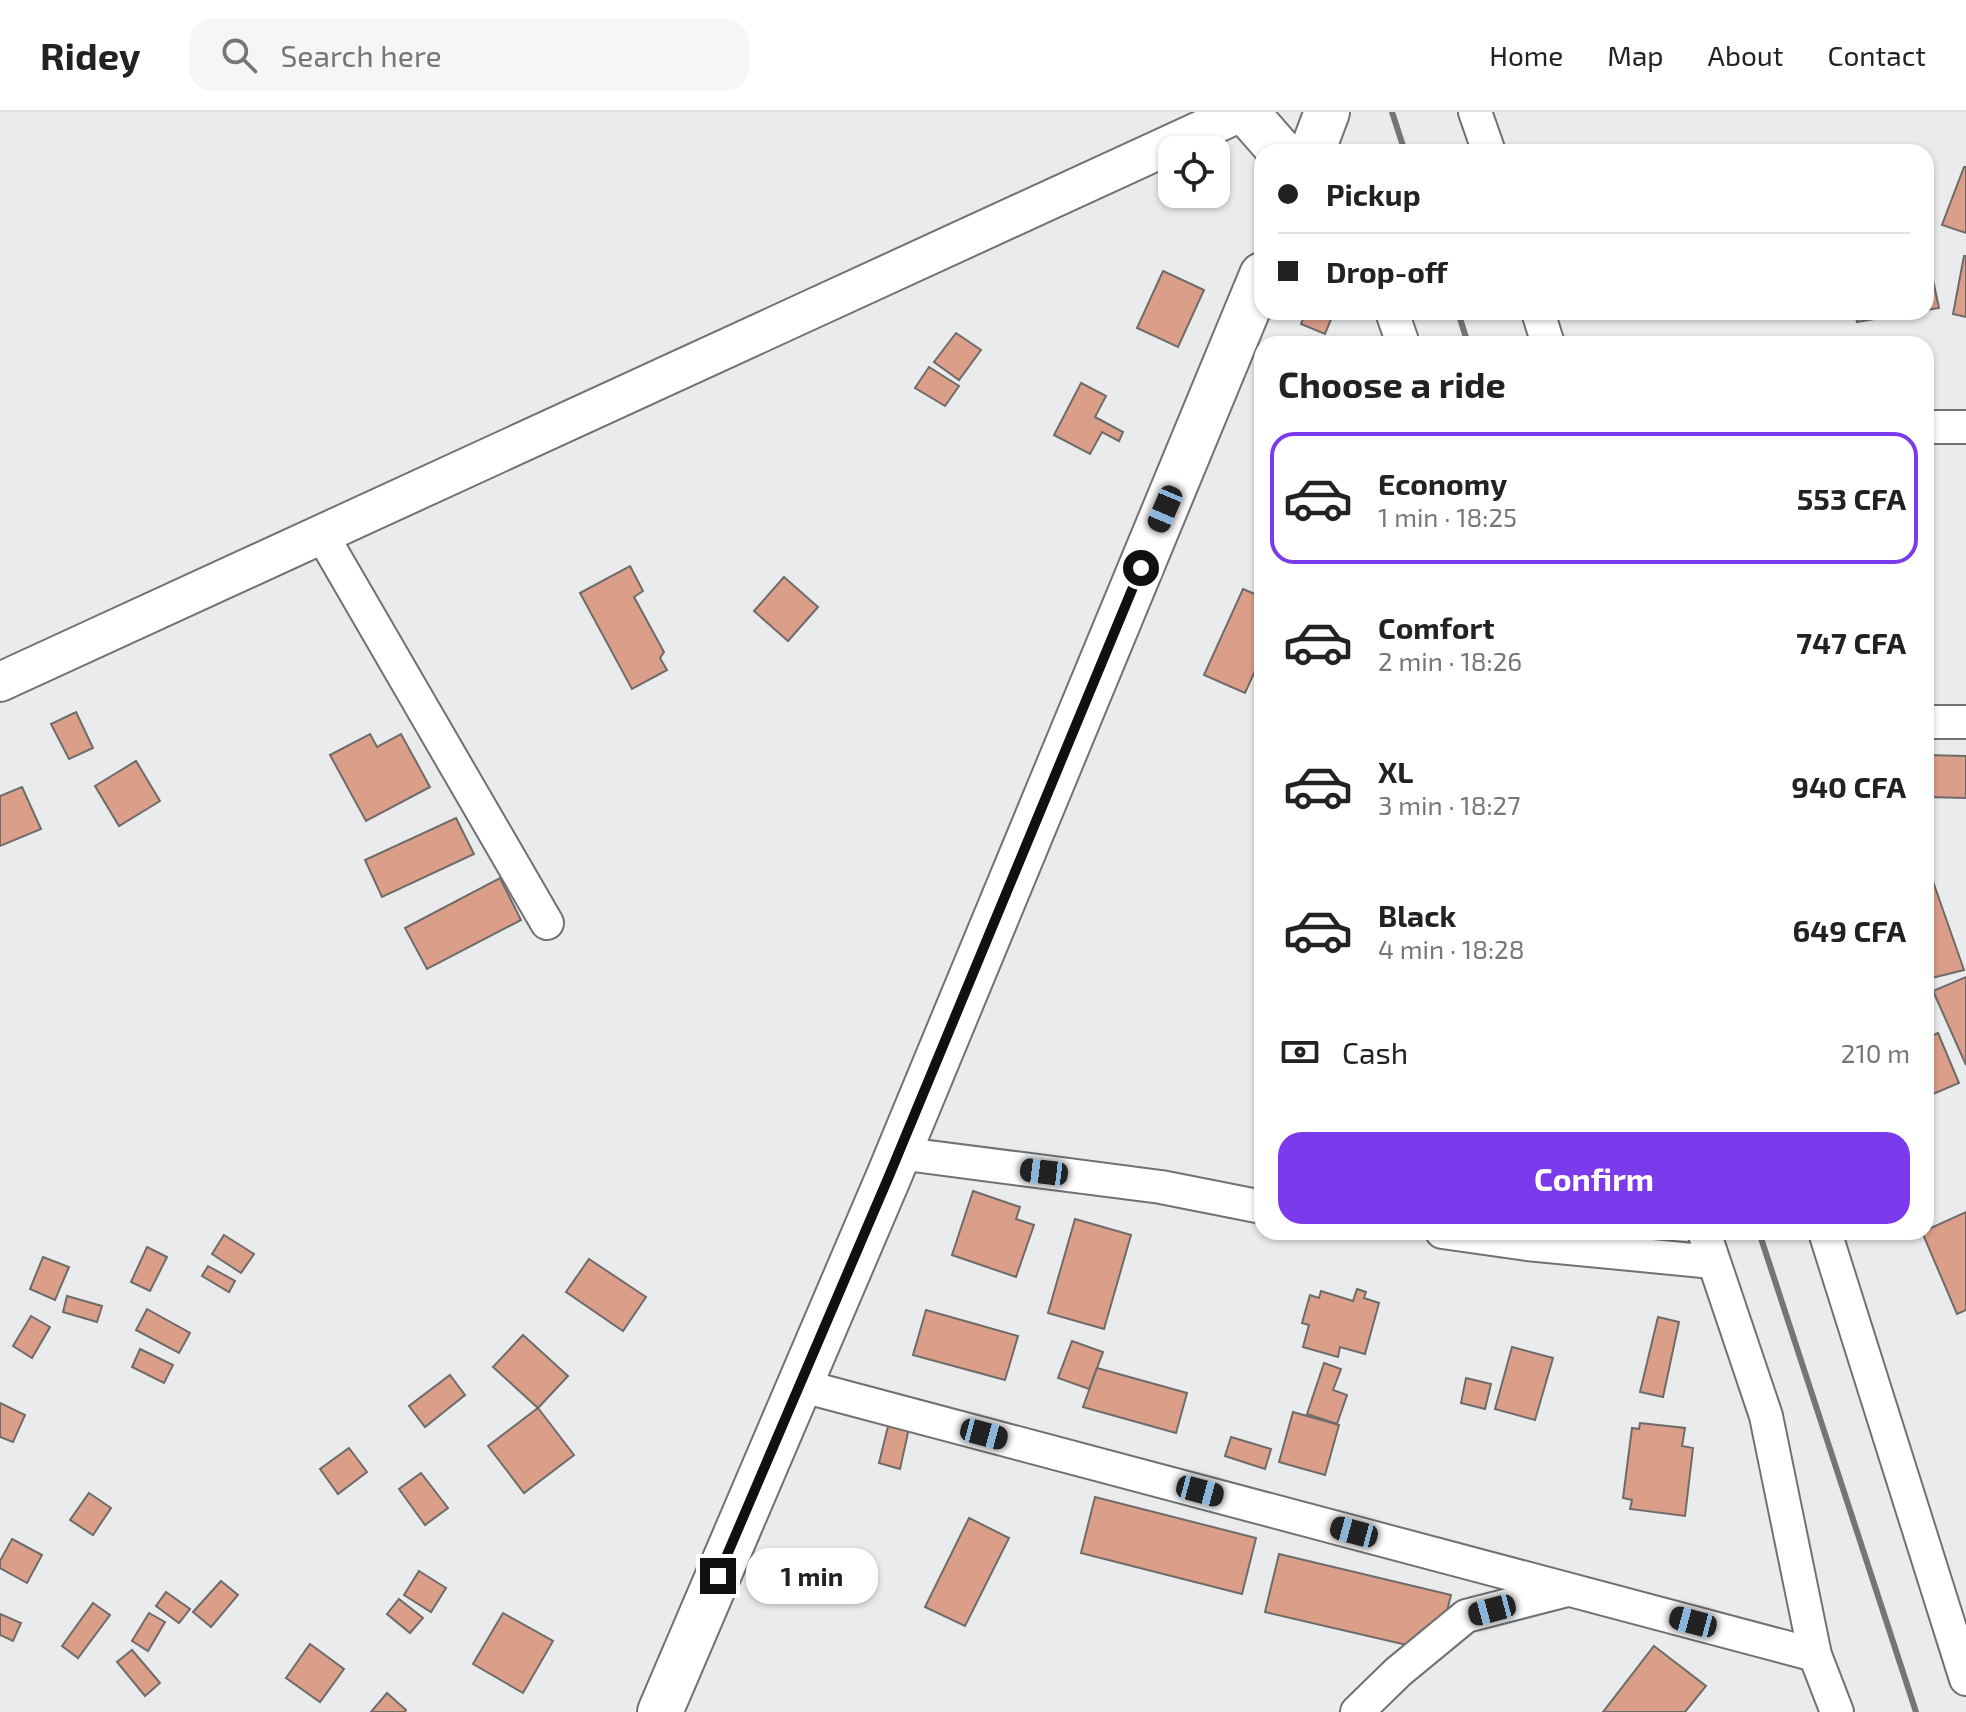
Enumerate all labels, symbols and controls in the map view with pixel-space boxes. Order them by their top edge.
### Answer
search box [189,19,749,91]
text: Ridey [40,32,141,78]
icon: search [217,33,261,77]
text: Search here [281,37,442,73]
text: Home [1489,38,1563,72]
text: Map [1607,38,1664,72]
text: About [1708,38,1783,72]
text: Contact [1827,38,1926,72]
map controls [1158,136,1230,208]
button: locate [1158,136,1230,208]
text: Pickup [1326,176,1421,212]
text: Drop-off [1326,253,1448,289]
text: Choose a ride [1278,362,1506,405]
icon: car [1282,462,1354,534]
text: Economy [1378,465,1507,501]
text: 553 CFA [1797,480,1906,516]
car [1145,482,1185,536]
text: 1 min · 18:25 [1378,501,1517,532]
route start [1123,550,1159,586]
icon: car [1282,606,1354,678]
text: Comfort [1378,609,1495,645]
text: 747 CFA [1796,624,1906,660]
text: 2 min · 18:26 [1378,645,1522,676]
icon: car [1282,750,1354,822]
text: XL [1378,753,1413,789]
text: 940 CFA [1791,768,1906,804]
text: 3 min · 18:27 [1378,789,1521,820]
icon: car [1282,894,1354,966]
text: Black [1378,897,1456,933]
text: 649 CFA [1792,912,1906,948]
text: 4 min · 18:28 [1378,933,1525,964]
icon: cash [1278,1030,1322,1074]
text: Cash [1342,1034,1408,1070]
text: 210 m [1841,1037,1910,1068]
button: Confirm [1278,1132,1910,1224]
car [1019,1157,1069,1187]
car [958,1416,1010,1452]
car [1174,1473,1226,1509]
car [1328,1514,1380,1550]
callout: 1 min [746,1548,878,1604]
route end [700,1558,736,1594]
text: 1 min [781,1560,843,1591]
car [1466,1592,1518,1628]
car [1667,1604,1719,1640]

